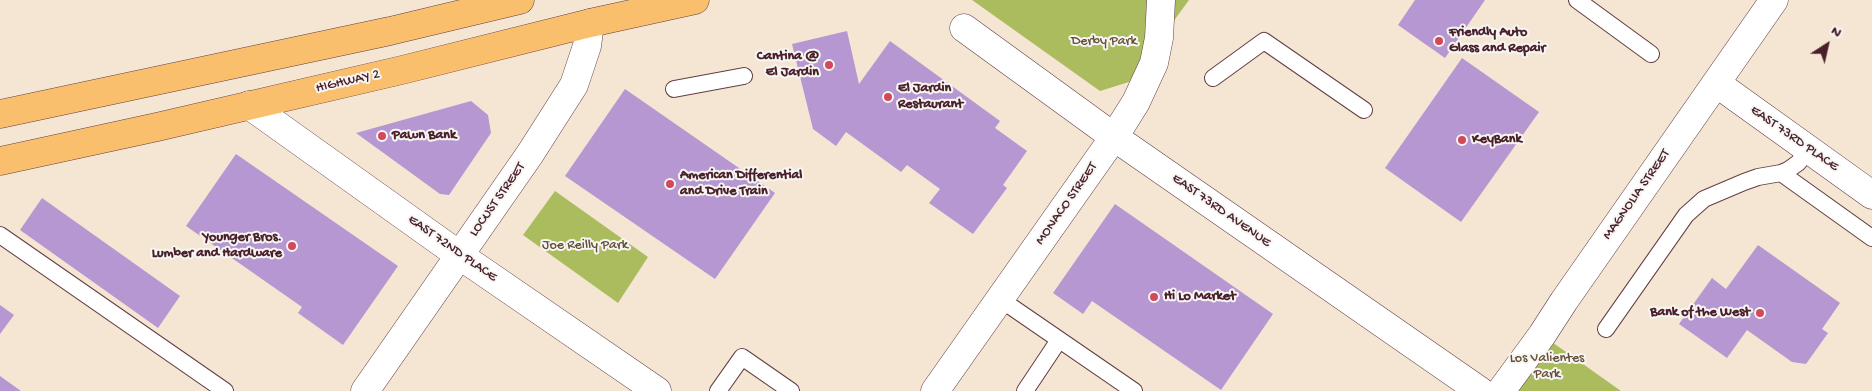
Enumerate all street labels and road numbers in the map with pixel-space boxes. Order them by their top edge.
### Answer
street label: HIGHWAY 2 [314,67,382,97]
street label: EAST 73RD PLACE [1747,102,1841,176]
street label: MAGNOLIA STREET [1600,147,1674,243]
street label: MONACO STREET [1032,159,1102,249]
street label: LOCUST STREET [466,160,530,240]
street label: EAST 73RD AVENUE [1168,171,1274,251]
street label: EAST 72ND PLACE [404,212,500,286]

